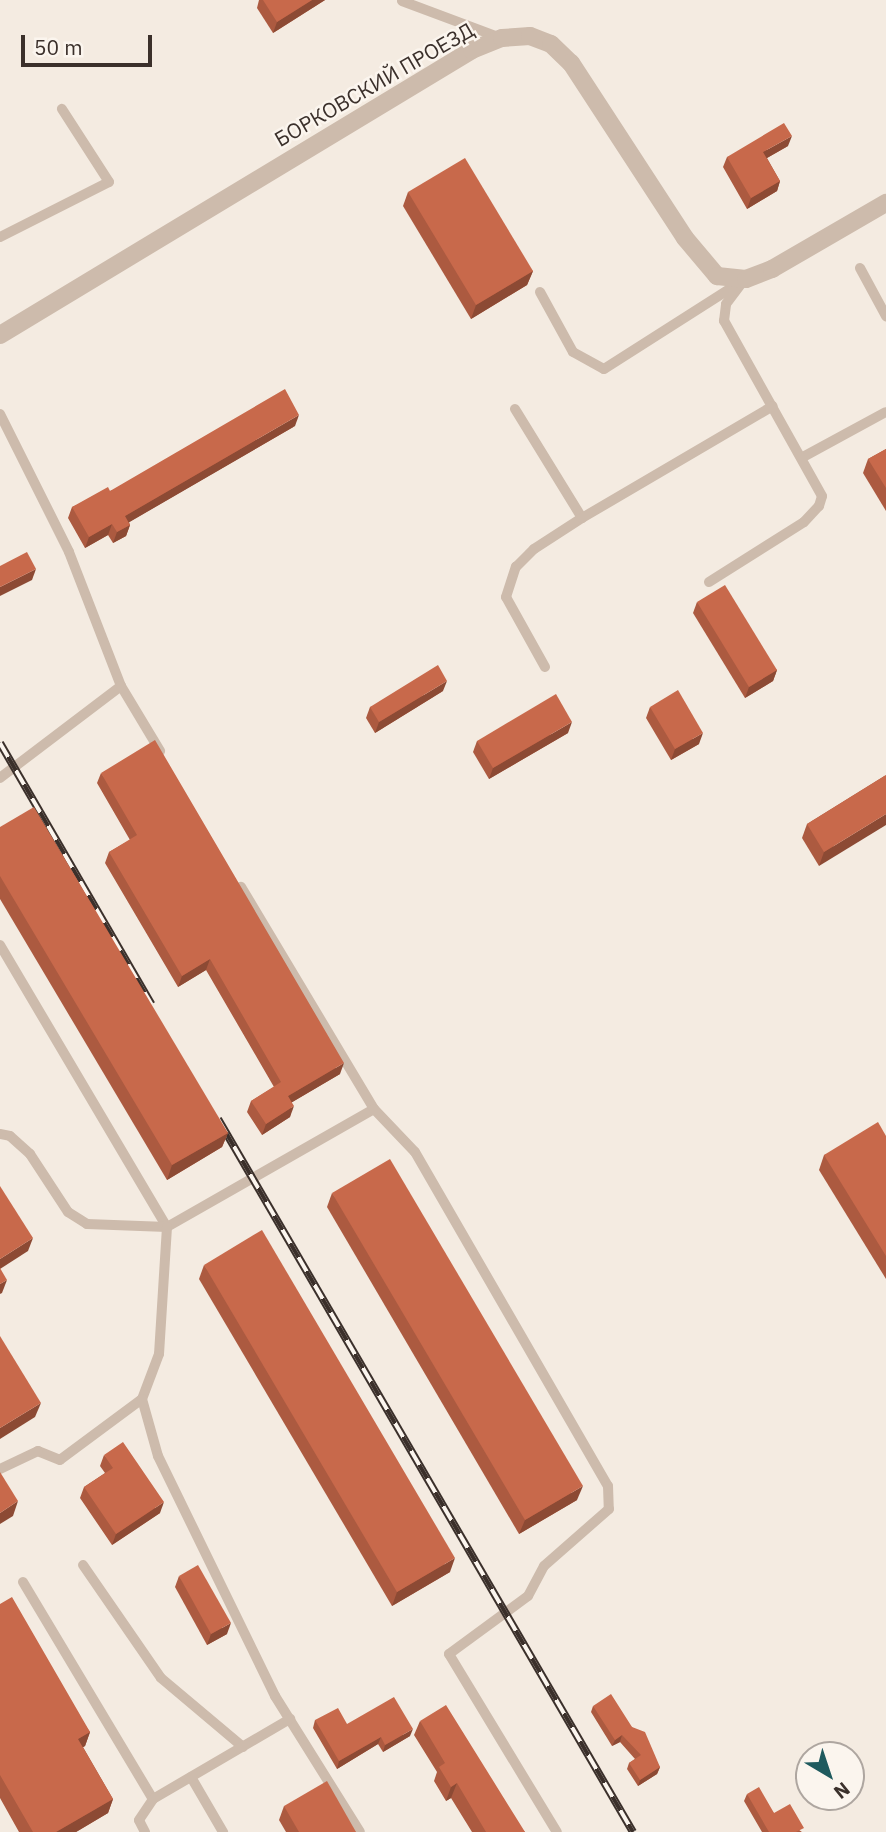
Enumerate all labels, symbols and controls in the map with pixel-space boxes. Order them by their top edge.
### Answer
street label: БОРКОВСКИЙ ПРОЕЗД [270,16,478,152]
scale bar [24,21,156,65]
text: 50 m [34,33,83,61]
north arrow [795,1741,865,1811]
text: N [829,1777,855,1804]

